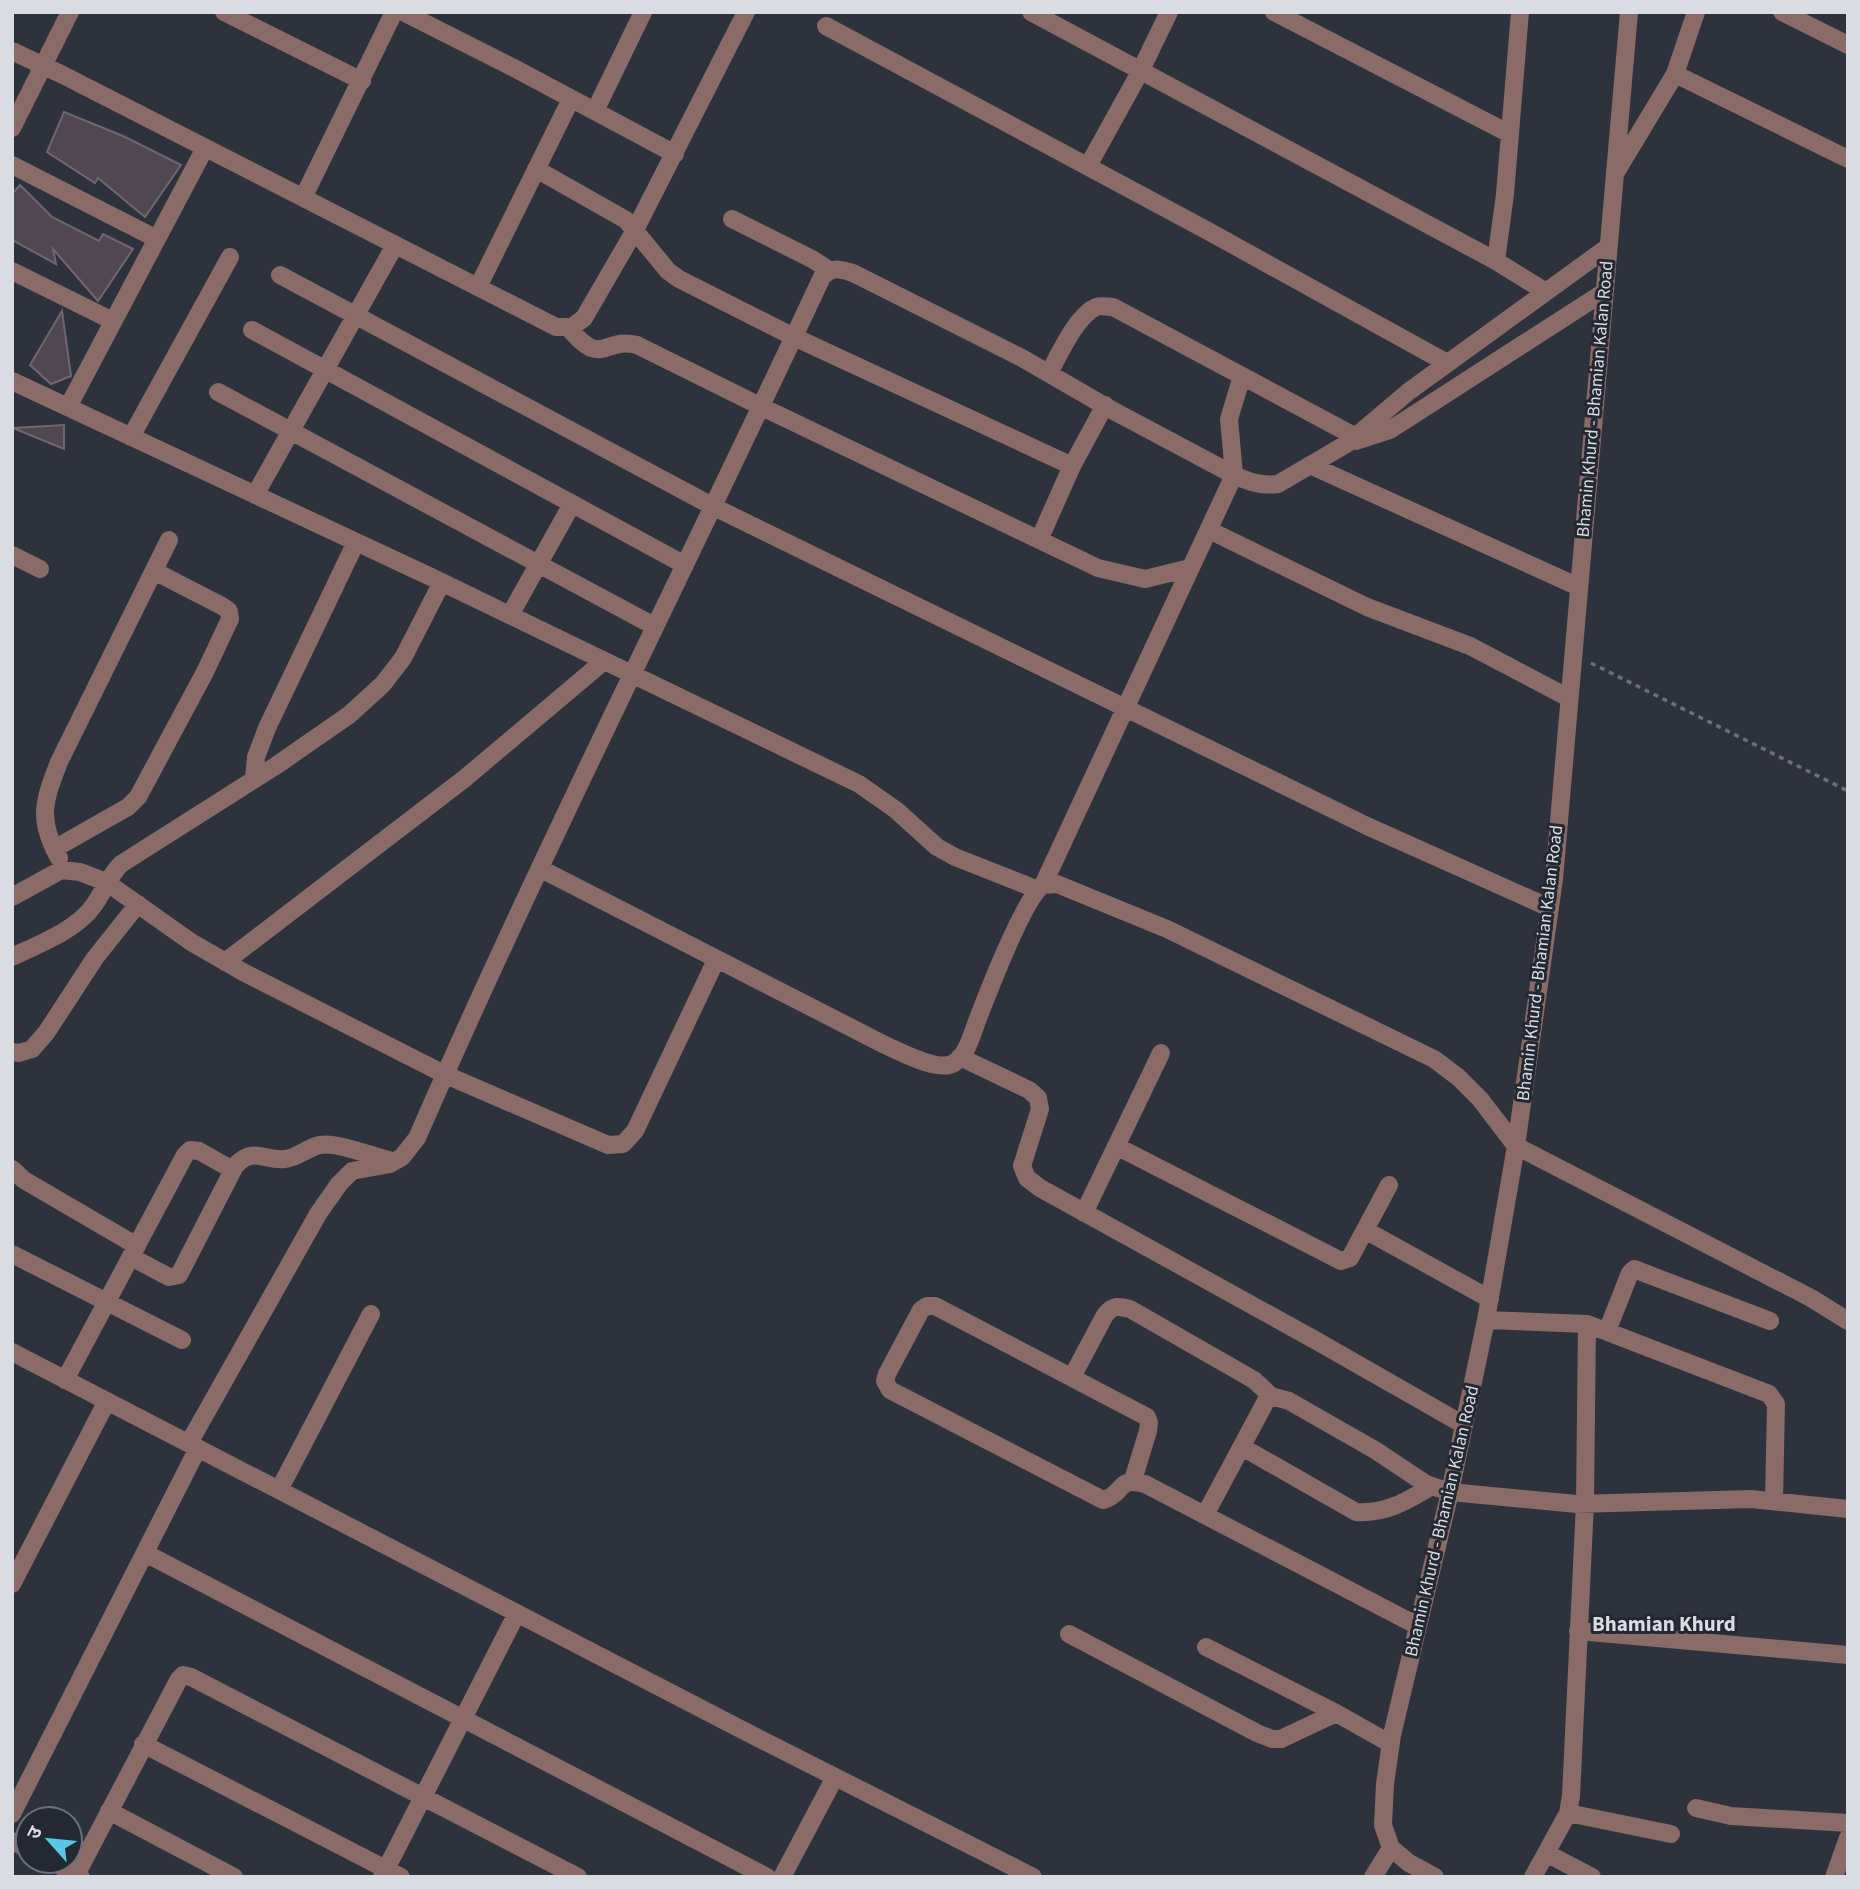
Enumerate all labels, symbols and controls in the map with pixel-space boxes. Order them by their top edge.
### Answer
street label: Bhamin Khurd - Bhamian Kalan Road [1570,260,1620,538]
street label: Bhamin Khurd - Bhamian Kalan Road [1511,824,1569,1102]
street label: Bhamin Khurd - Bhamian Kalan Road [1399,1383,1485,1659]
district label: Bhamian Khurd [1592,1609,1736,1639]
north arrow [14,1805,84,1875]
text: उ [21,1821,50,1844]

